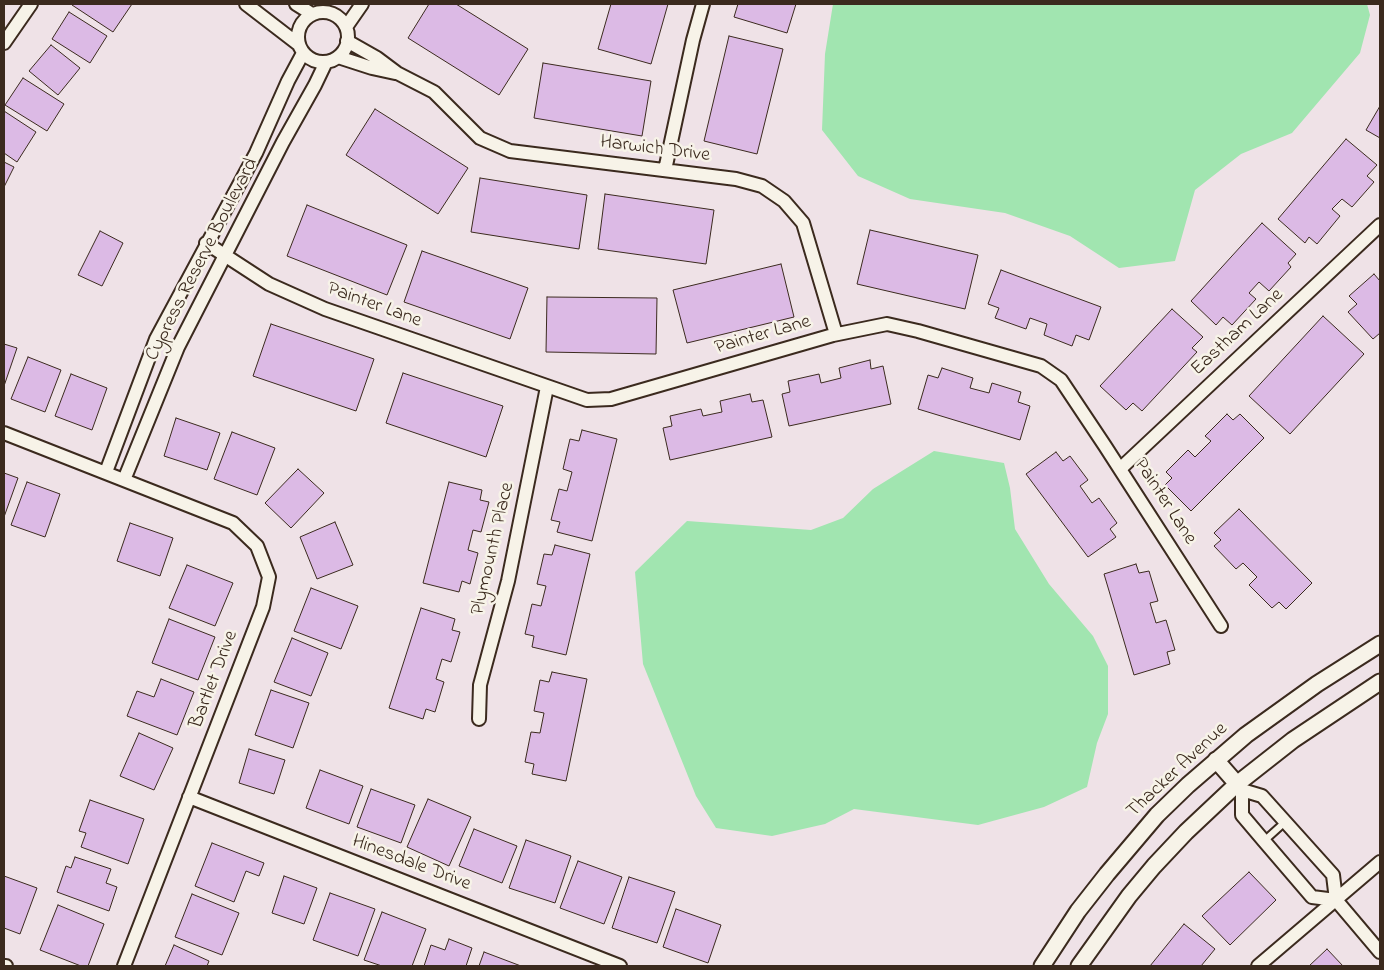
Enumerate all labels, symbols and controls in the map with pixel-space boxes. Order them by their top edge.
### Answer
street label: Harwich Drive [599,131,711,169]
street label: Cypress Reserve Boulevard [141,154,265,366]
street label: Painter Lane [324,278,424,334]
street label: Eastham Lane [1187,284,1289,382]
street label: Painter Lane [712,311,814,361]
street label: Painter Lane [1127,454,1201,550]
street label: Plymounth Place [467,480,521,618]
street label: Bartlet Drive [185,628,245,732]
street label: Thacker Avenue [1123,718,1233,824]
street label: Hinesdale Drive [348,830,474,898]

